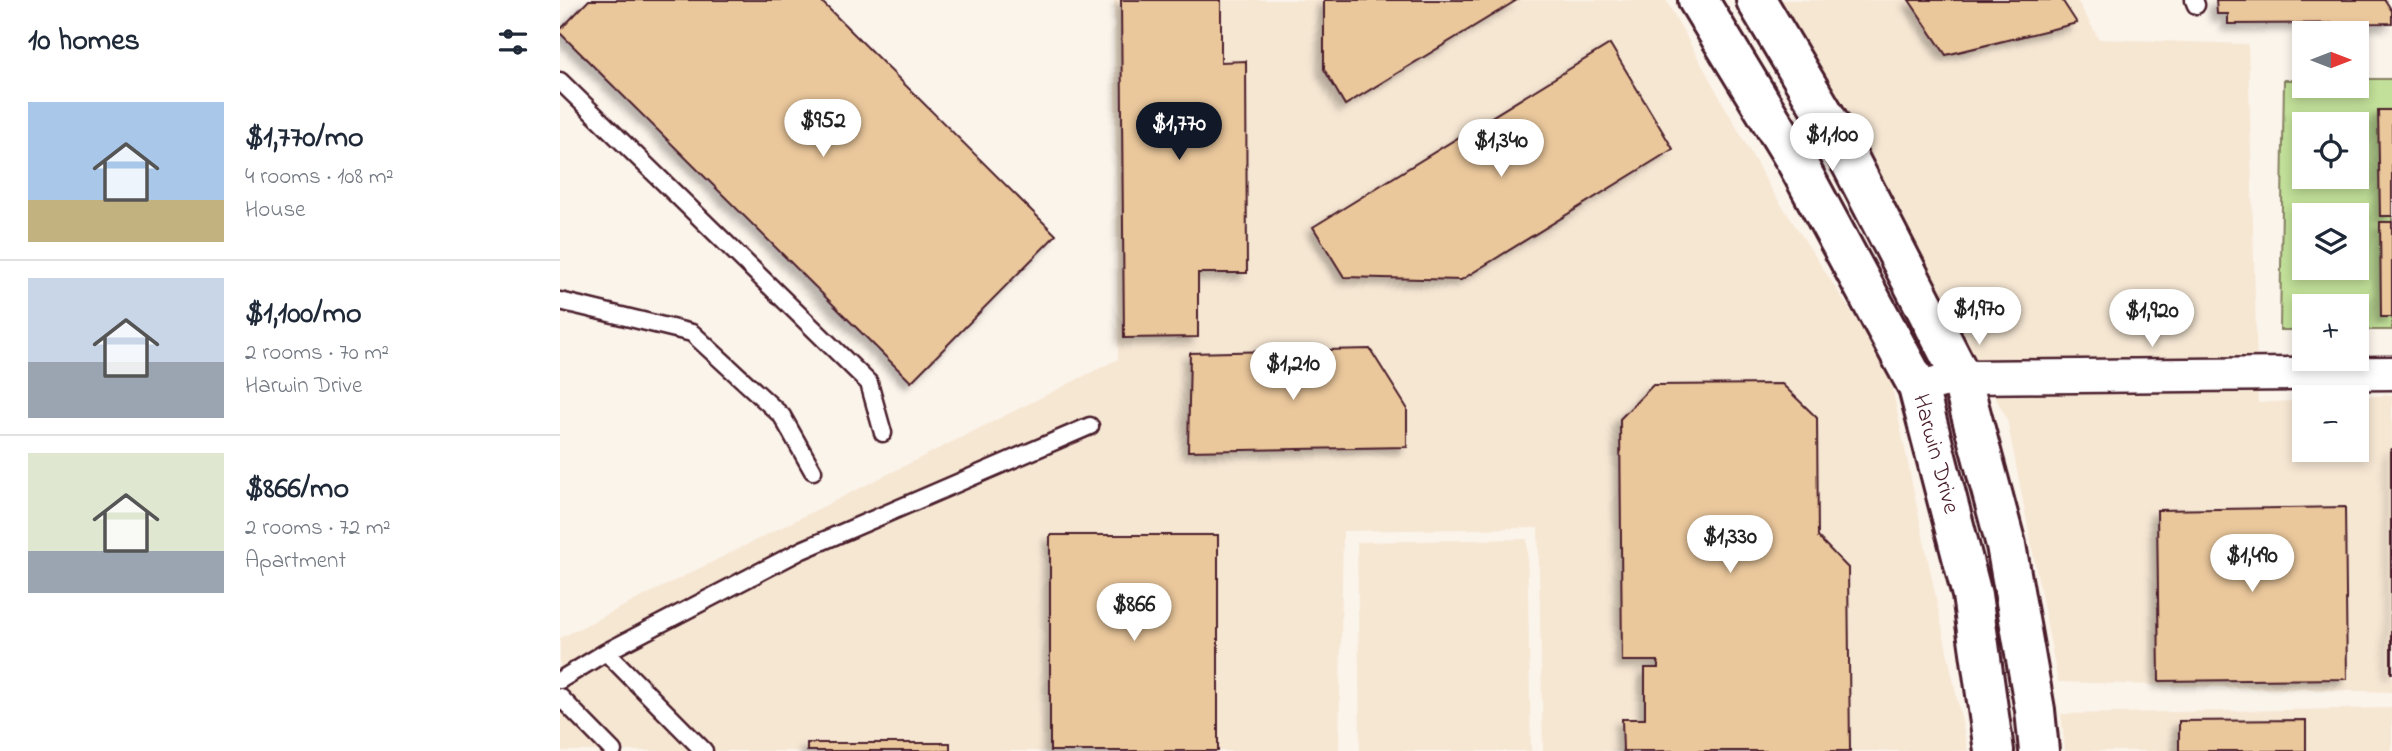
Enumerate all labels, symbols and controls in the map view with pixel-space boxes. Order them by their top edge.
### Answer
text: 10 homes [28,20,140,64]
north arrow [2292,21,2370,98]
map controls [2292,21,2369,462]
icon: filters [494,23,532,61]
pin: $952 [782,100,864,159]
pin: $1,770 [1122,102,1236,162]
text: $952 [800,105,846,138]
text: $1,770 [1152,108,1206,141]
button: locate [2292,112,2369,189]
pin: $1,100 [1775,114,1889,173]
text: $1,770/mo [245,117,364,161]
text: $1,100 [1806,119,1858,152]
pin: $1,340 [1444,120,1558,179]
text: $1,340 [1474,125,1528,158]
icon: home [84,130,168,214]
text: 4 rooms · 108 m² [245,161,394,194]
text: House [245,194,305,227]
button: layers [2292,203,2369,280]
pin: $1,970 [1922,288,2036,347]
pin: $1,920 [2095,290,2209,349]
text: $1,100/mo [245,293,362,337]
text: $1,970 [1953,293,2005,326]
button: + [2292,294,2369,371]
text: $1,920 [2125,295,2179,328]
icon: home [84,306,168,390]
text: 2 rooms · 70 m² [245,337,389,370]
pin: $1,210 [1236,342,1350,402]
text: $1,210 [1266,348,1320,381]
text: Harwin Drive [245,370,362,403]
button: − [2292,385,2369,462]
street label: Harwin Drive [1902,390,1968,518]
text: $866/mo [245,468,349,512]
icon: home [84,481,168,565]
text: 2 rooms · 72 m² [245,512,391,545]
pin: $1,330 [1673,516,1787,575]
text: $1,330 [1703,521,1757,554]
pin: $1,490 [2195,534,2309,594]
text: $1,490 [2226,540,2278,573]
text: Apartment [245,545,346,578]
pin: $866 [1093,584,1175,643]
text: $866 [1113,589,1155,622]

